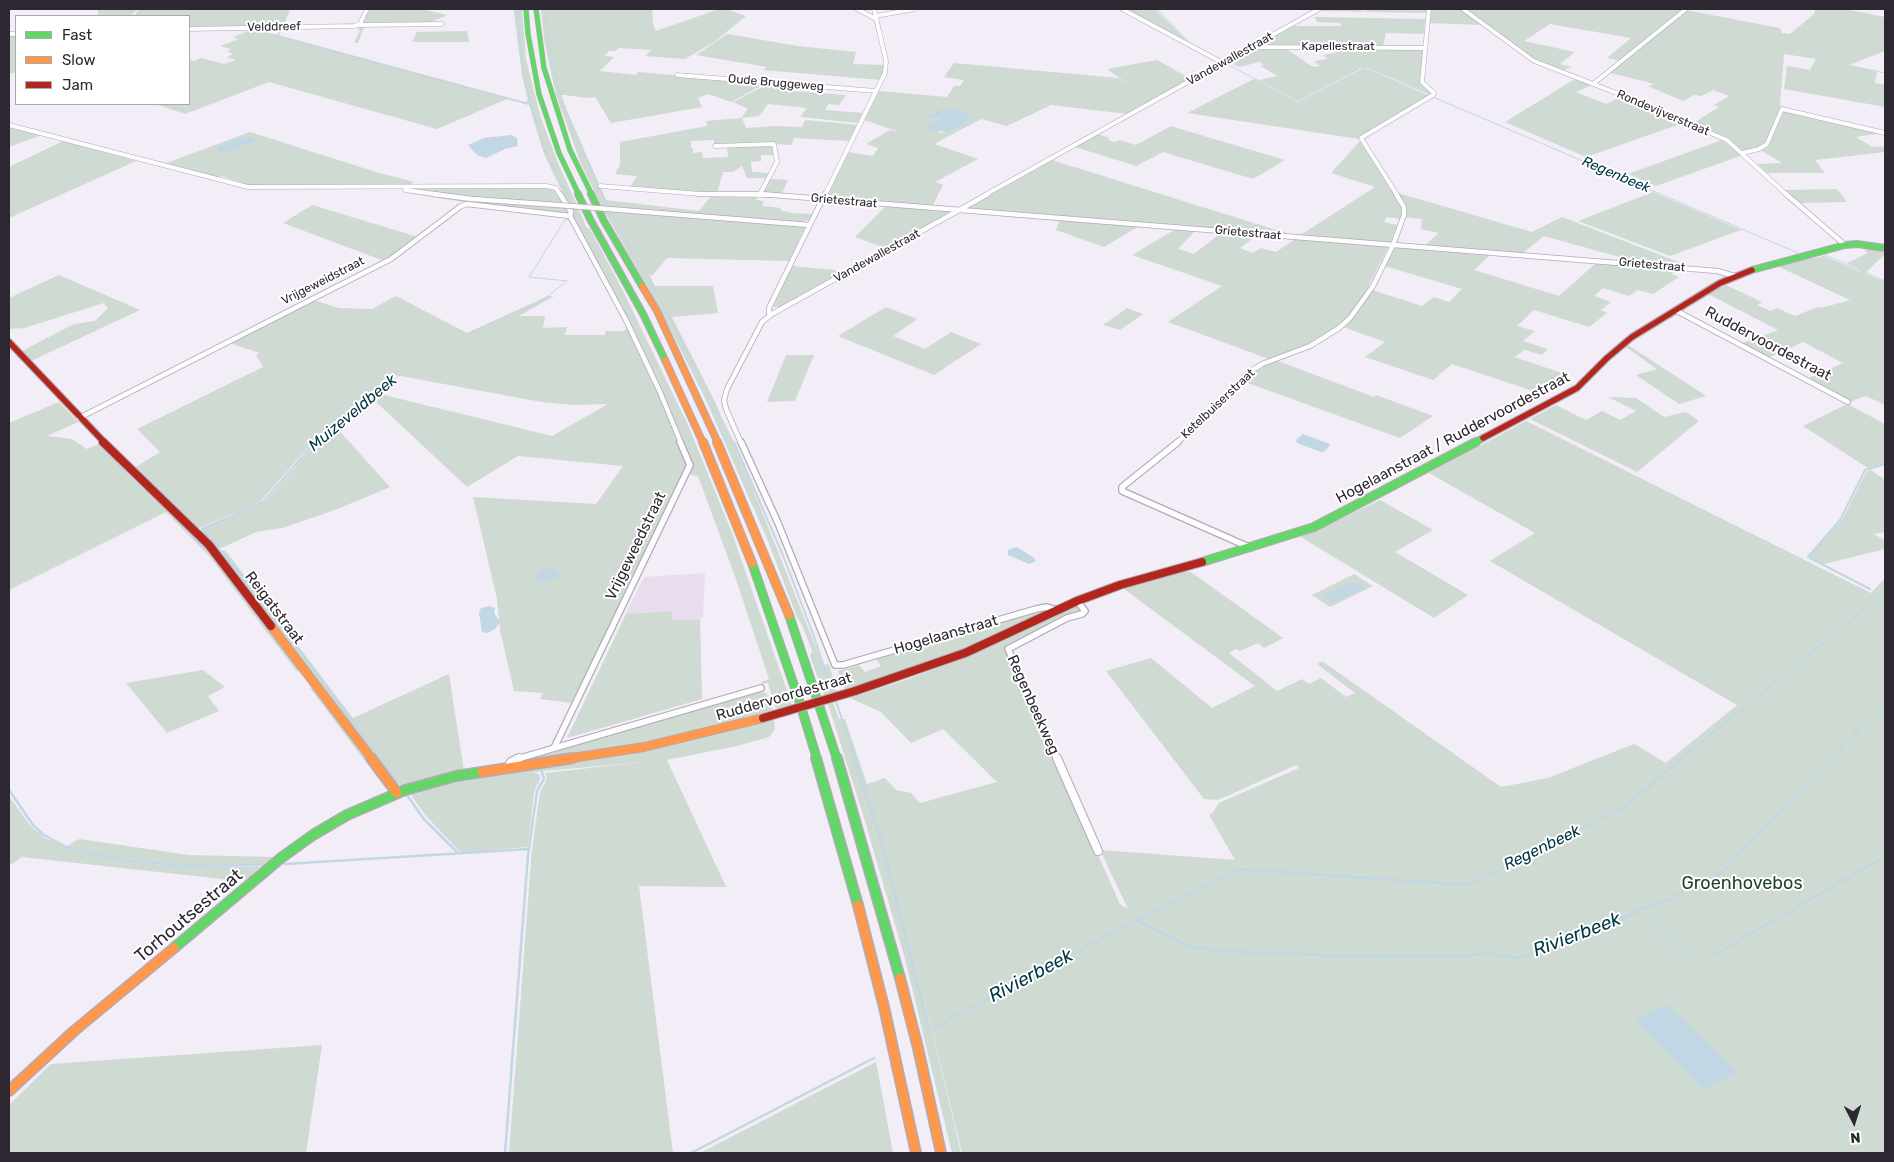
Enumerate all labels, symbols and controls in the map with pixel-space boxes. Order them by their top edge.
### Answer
legend [15,15,190,105]
street label: Velddreef [247,19,301,35]
text: Fast [62,26,92,44]
street label: Vandewallestraat [1184,29,1276,89]
street label: Kapellestraat [1301,40,1375,54]
text: Slow [62,51,95,69]
street label: Oude Bruggeweg [727,72,825,94]
text: Jam [62,76,93,94]
street label: Rondevijverstraat [1615,87,1711,139]
water label: Regenbeek [1579,153,1653,197]
street label: Grietestraat [810,191,878,211]
street label: Grietestraat [1214,223,1282,243]
street label: Vandewallestraat [831,226,923,286]
street label: Vrijgeweidstraat [279,254,367,308]
street label: Grietestraat [1618,255,1686,275]
street label: Ruddervoordestraat [1702,303,1834,385]
street label: Ketelbuiserstraat [1178,366,1258,442]
street label: Hogelaanstraat / Ruddervoordestraat [1333,368,1573,508]
water label: Muizeveldbeek [305,370,401,456]
street label: Vrijgeweedstraat [602,489,670,603]
street label: Reigatstraat [241,568,307,648]
street label: Hogelaanstraat [892,612,1000,658]
street label: Regenbeekweg [1003,652,1063,758]
street label: Ruddervoordestraat [714,669,854,725]
water label: Regenbeek [1500,821,1584,875]
street label: Torhoutsestraat [131,865,247,967]
park label: Groenhovebos [1681,873,1803,895]
water label: Rivierbeek [1530,908,1624,962]
water label: Rivierbeek [985,944,1077,1008]
north arrow [1829,1097,1879,1147]
text: N [1850,1129,1861,1146]

